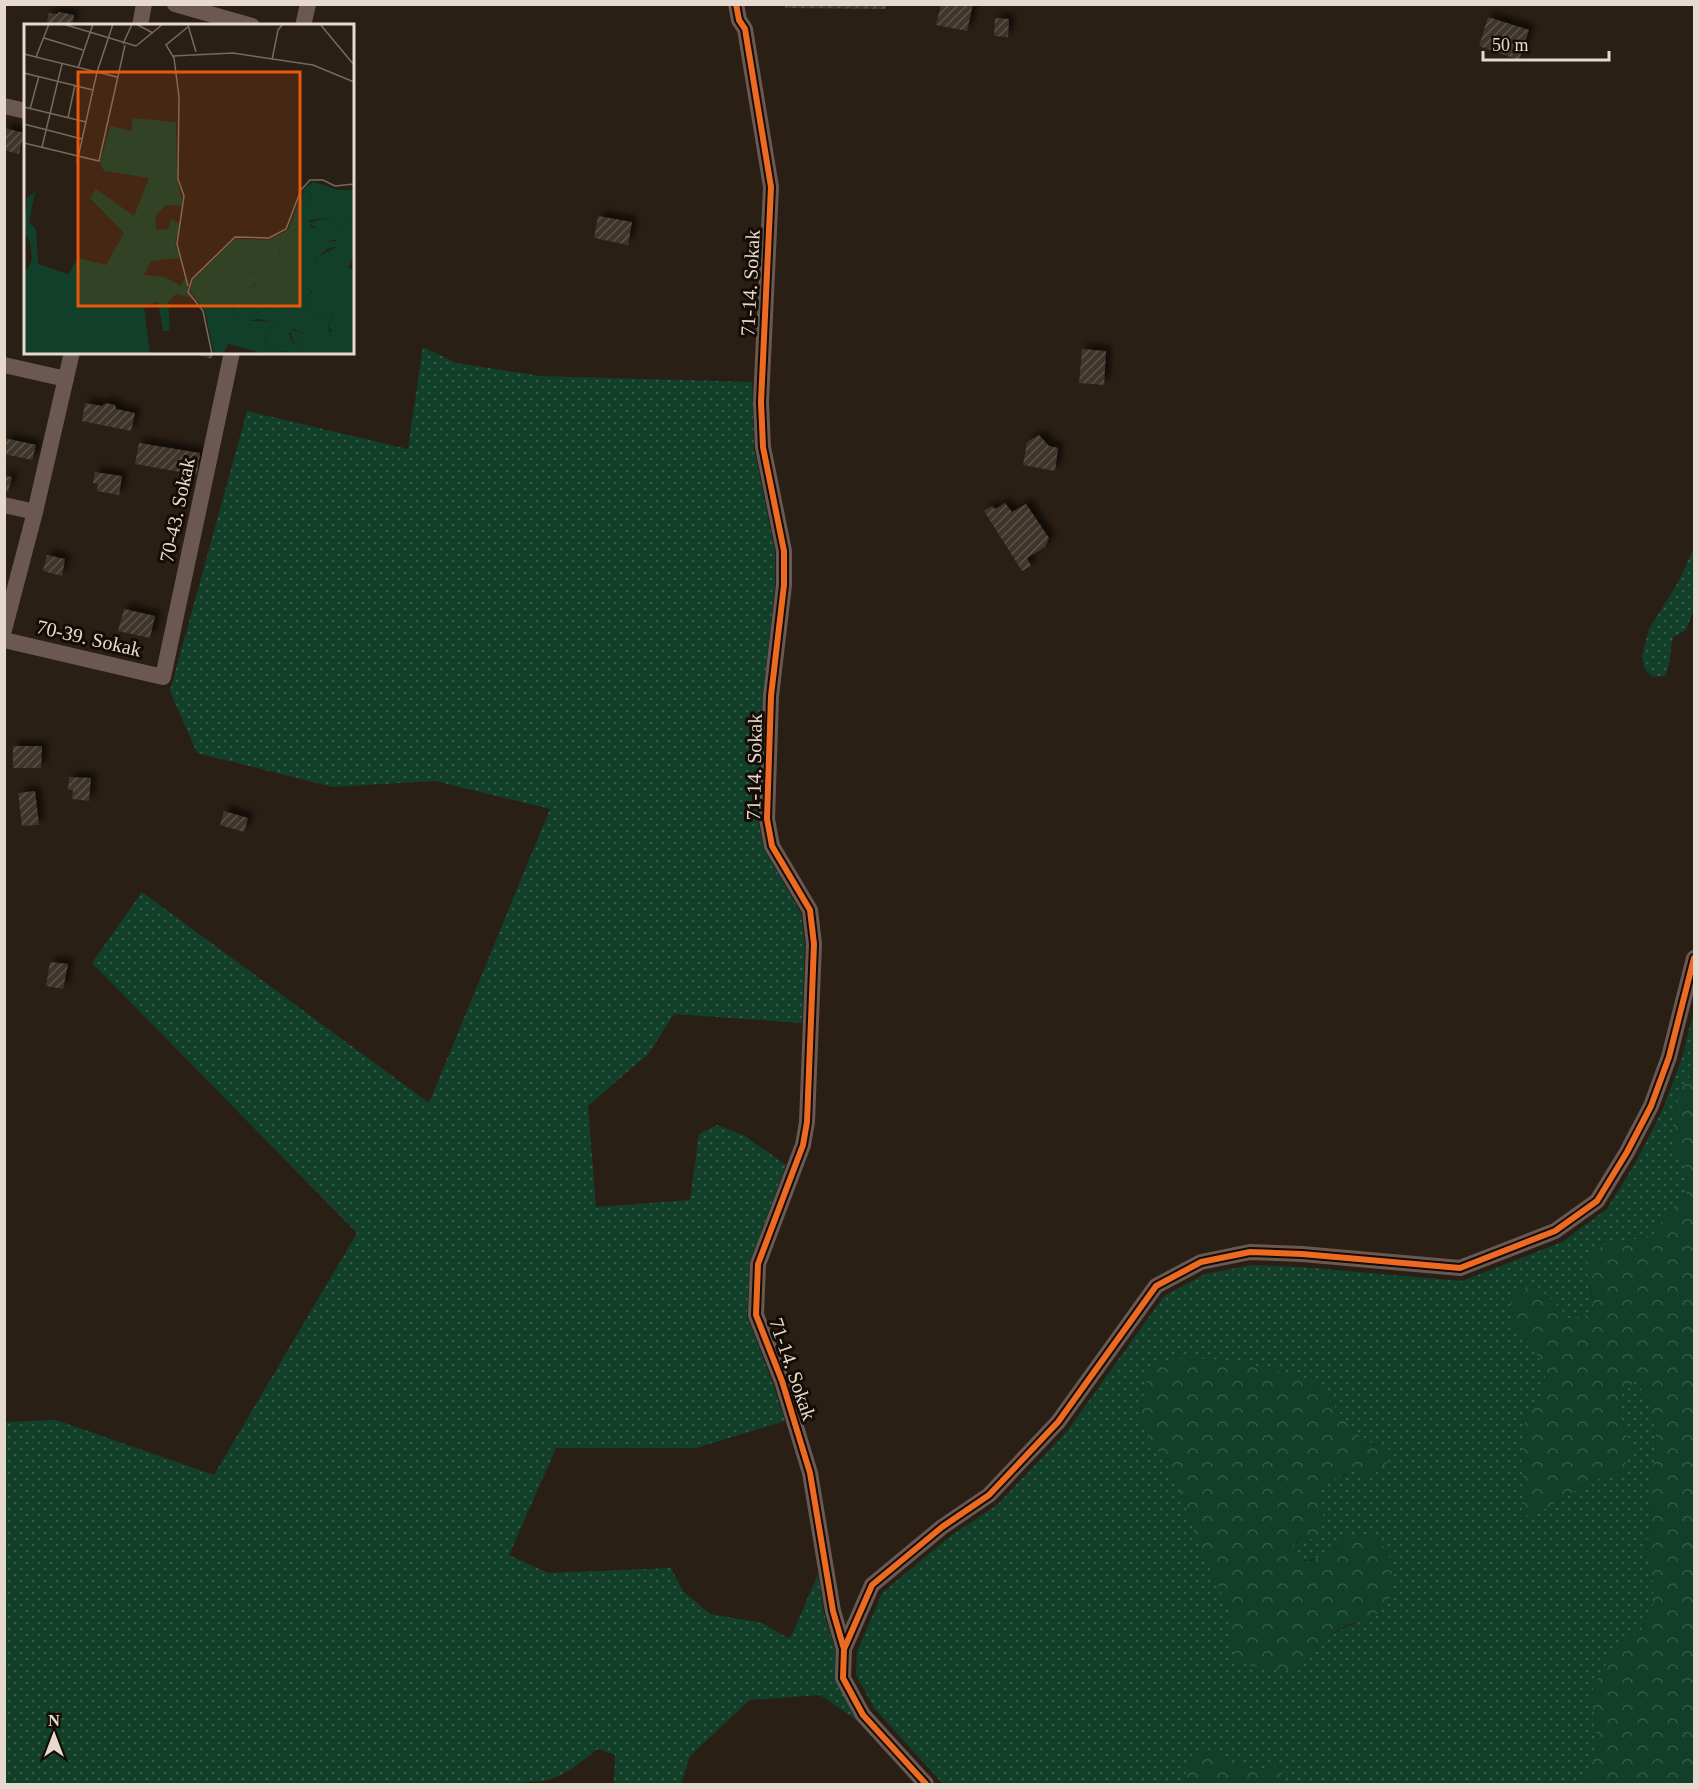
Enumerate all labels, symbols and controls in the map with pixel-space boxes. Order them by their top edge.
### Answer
inset map [24,24,354,354]
scale bar [1483,24,1609,62]
text: 50 m [1492,35,1529,55]
street label: 71-14. Sokak [736,229,764,337]
street label: 70-43. Sokak [155,456,199,564]
street label: 70-39. Sokak [35,615,143,661]
street label: 71-14. Sokak [742,713,766,821]
street label: 71-14. Sokak [765,1315,821,1423]
north arrow [24,1705,84,1765]
text: N [48,1712,60,1729]

